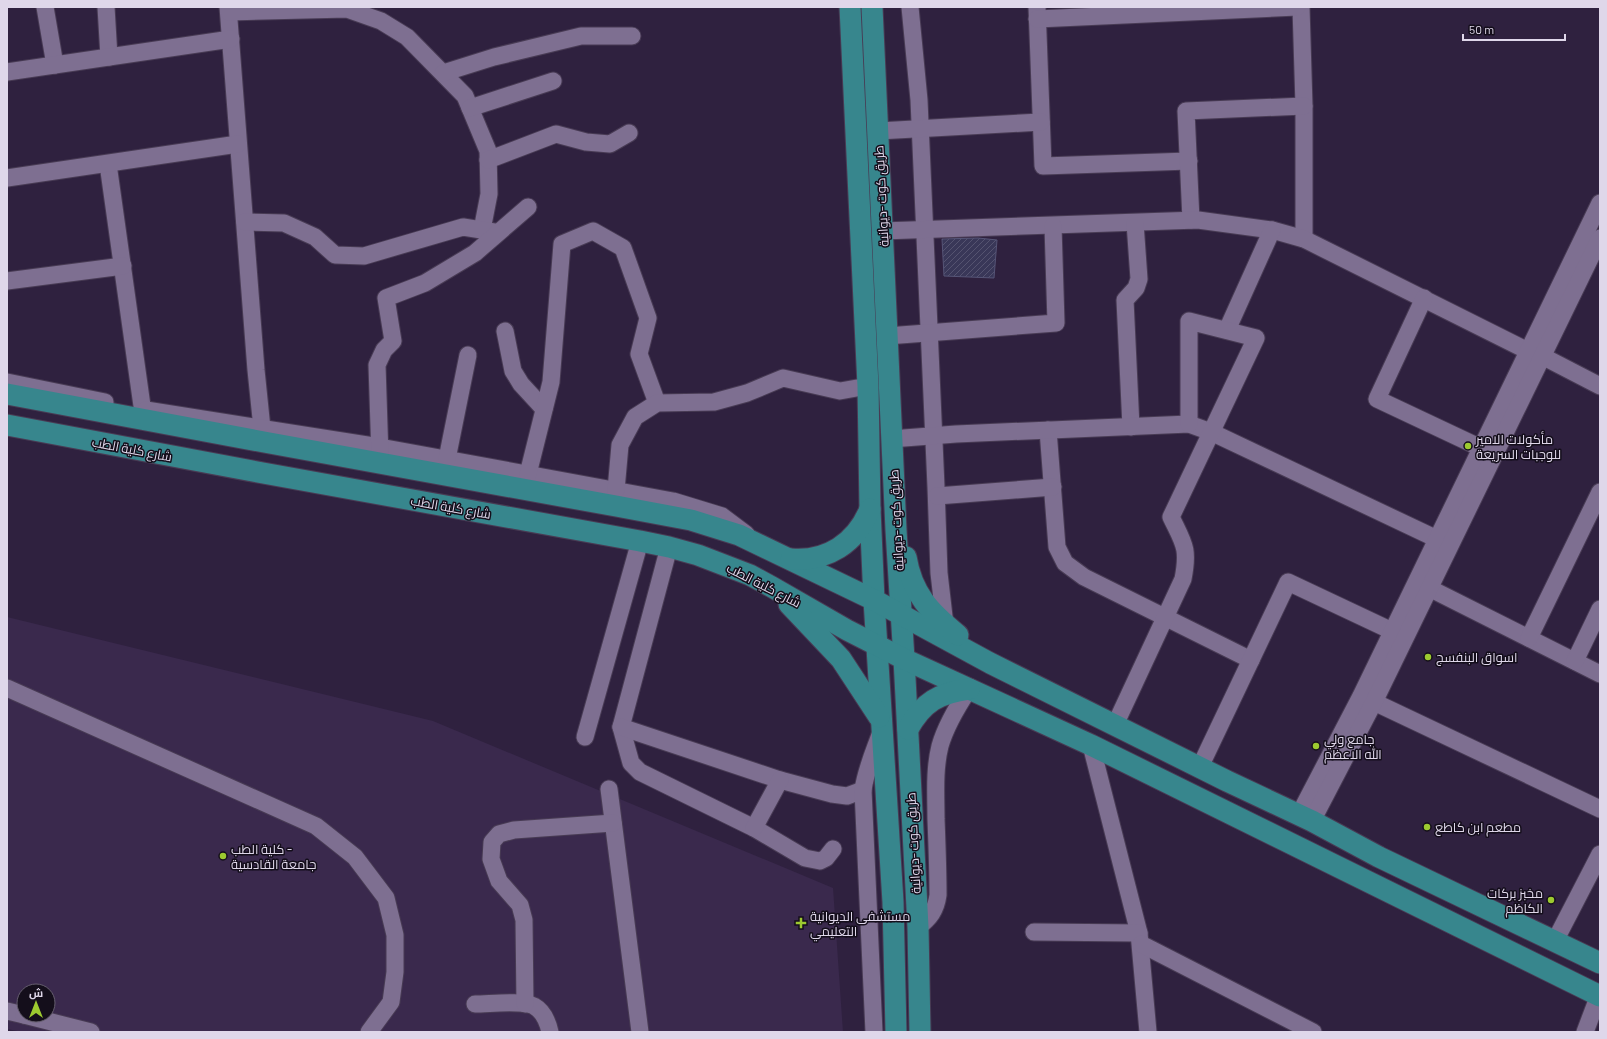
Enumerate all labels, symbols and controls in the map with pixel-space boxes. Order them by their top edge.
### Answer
scale bar [1463,16,1565,42]
text: 50 m [1469,22,1494,36]
street label: طريق كوت -ديوانية [870,145,892,247]
place label: مأكولات الامير للوجبات السريعة [1475,431,1561,462]
street label: شارع كلية الطب [90,433,173,466]
marker: مأكولات الامير للوجبات السريعة [1463,441,1473,451]
street label: طريق كوت -ديوانية [885,469,907,571]
street label: شارع كلية الطب [409,492,492,523]
street label: شارع كلية الطب [724,559,804,611]
place label: اسواق البنفسج [1436,649,1517,666]
marker: اسواق البنفسج [1423,652,1433,662]
place label: جامع ولي الله الاعظم [1324,731,1382,764]
marker: جامع ولي الله الاعظم [1311,741,1321,751]
street label: طريق كوت -ديوانية [902,792,924,894]
place label: مطعم ابن كاطع [1435,819,1521,837]
marker: مطعم ابن كاطع [1422,822,1432,832]
place label: كلية الطب - جامعة القادسية [231,841,316,872]
marker: كلية الطب - جامعة القادسية [218,851,228,861]
place label: مخبز بركات الكاظم [1487,885,1543,918]
marker: مخبز بركات الكاظم [1546,895,1556,905]
place label: مستشفى الديوانية التعليمي [810,908,910,942]
marker: مستشفى الديوانية التعليمي [795,917,807,929]
north arrow [16,983,56,1023]
text: ش [29,986,43,1000]

